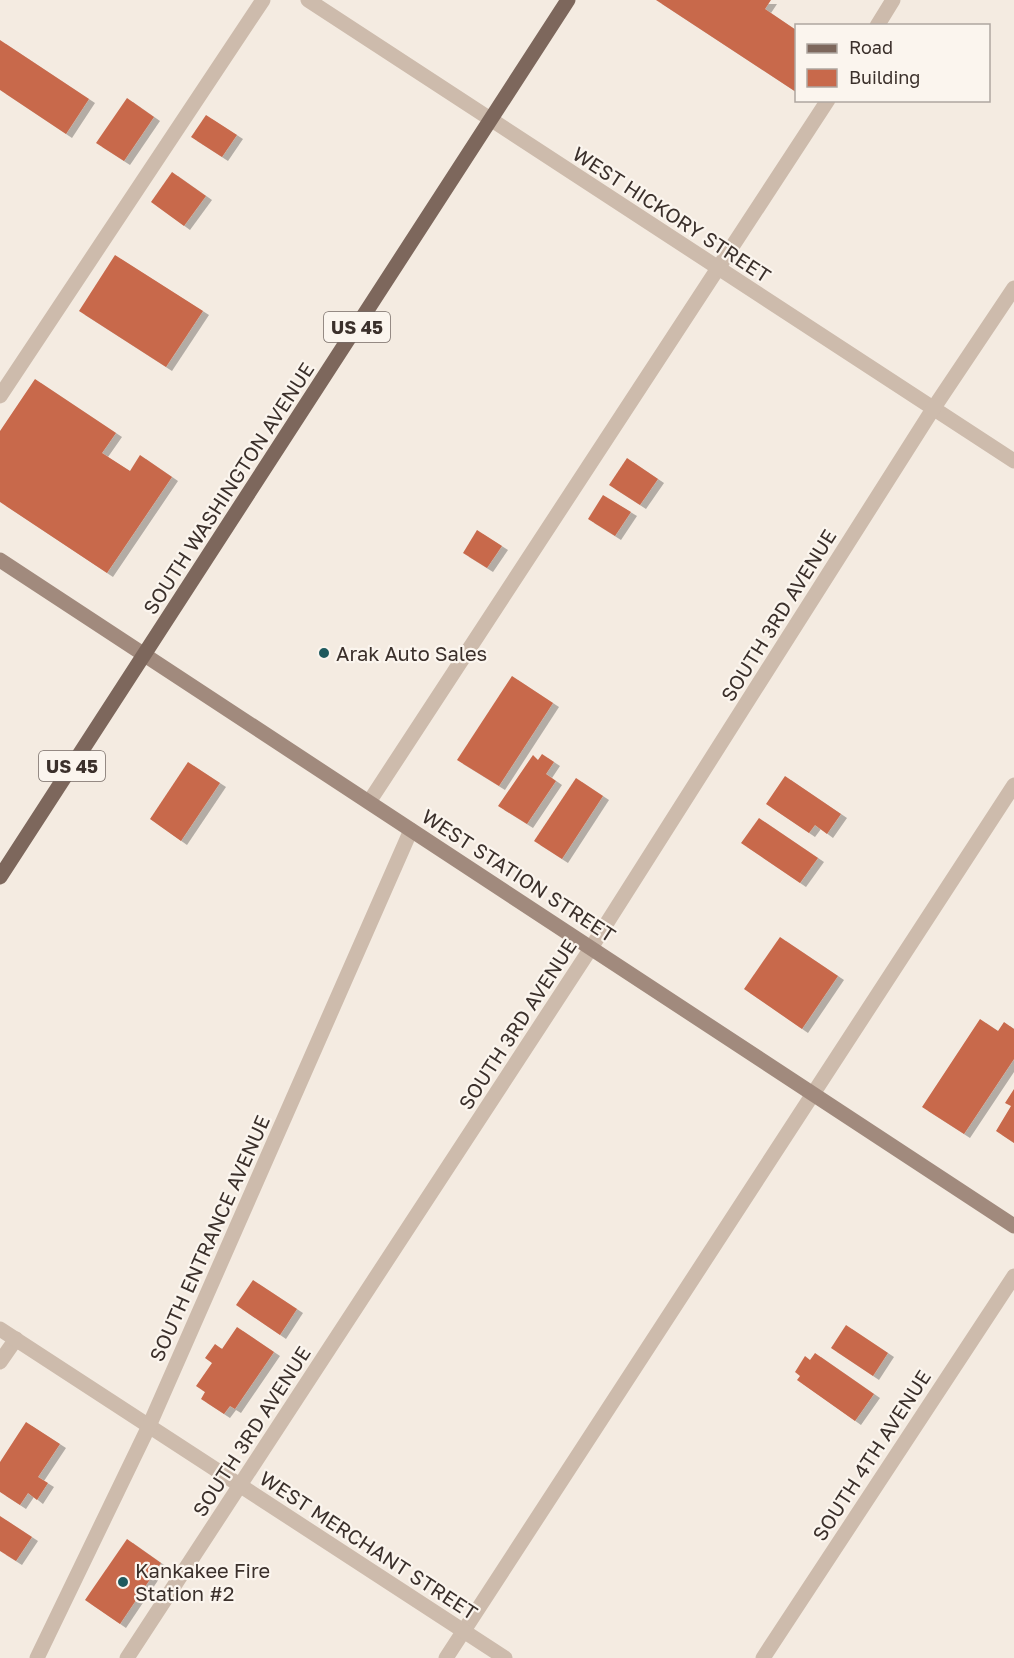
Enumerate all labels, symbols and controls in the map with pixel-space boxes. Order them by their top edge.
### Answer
legend [795,24,990,102]
text: Road [849,36,893,58]
text: Building [849,66,920,88]
street label: WEST HICKORY STREET [569,141,775,287]
road number: US 45 [324,312,390,342]
street label: SOUTH WASHINGTON AVENUE [137,358,319,618]
street label: SOUTH 3RD AVENUE [715,525,841,705]
place label: Arak Auto Sales [336,641,487,665]
marker: Arak Auto Sales [317,646,331,660]
road number: US 45 [39,751,105,781]
street label: WEST STATION STREET [418,803,620,947]
street label: SOUTH 3RD AVENUE [453,934,581,1114]
street label: SOUTH ENTRANCE AVENUE [144,1111,274,1365]
street label: SOUTH 3RD AVENUE [187,1341,315,1521]
street label: SOUTH 4TH AVENUE [807,1365,935,1545]
street label: WEST MERCHANT STREET [256,1466,482,1624]
place label: Kankakee Fire Station #2 [135,1558,270,1605]
marker: Kankakee Fire Station #2 [116,1575,130,1589]

